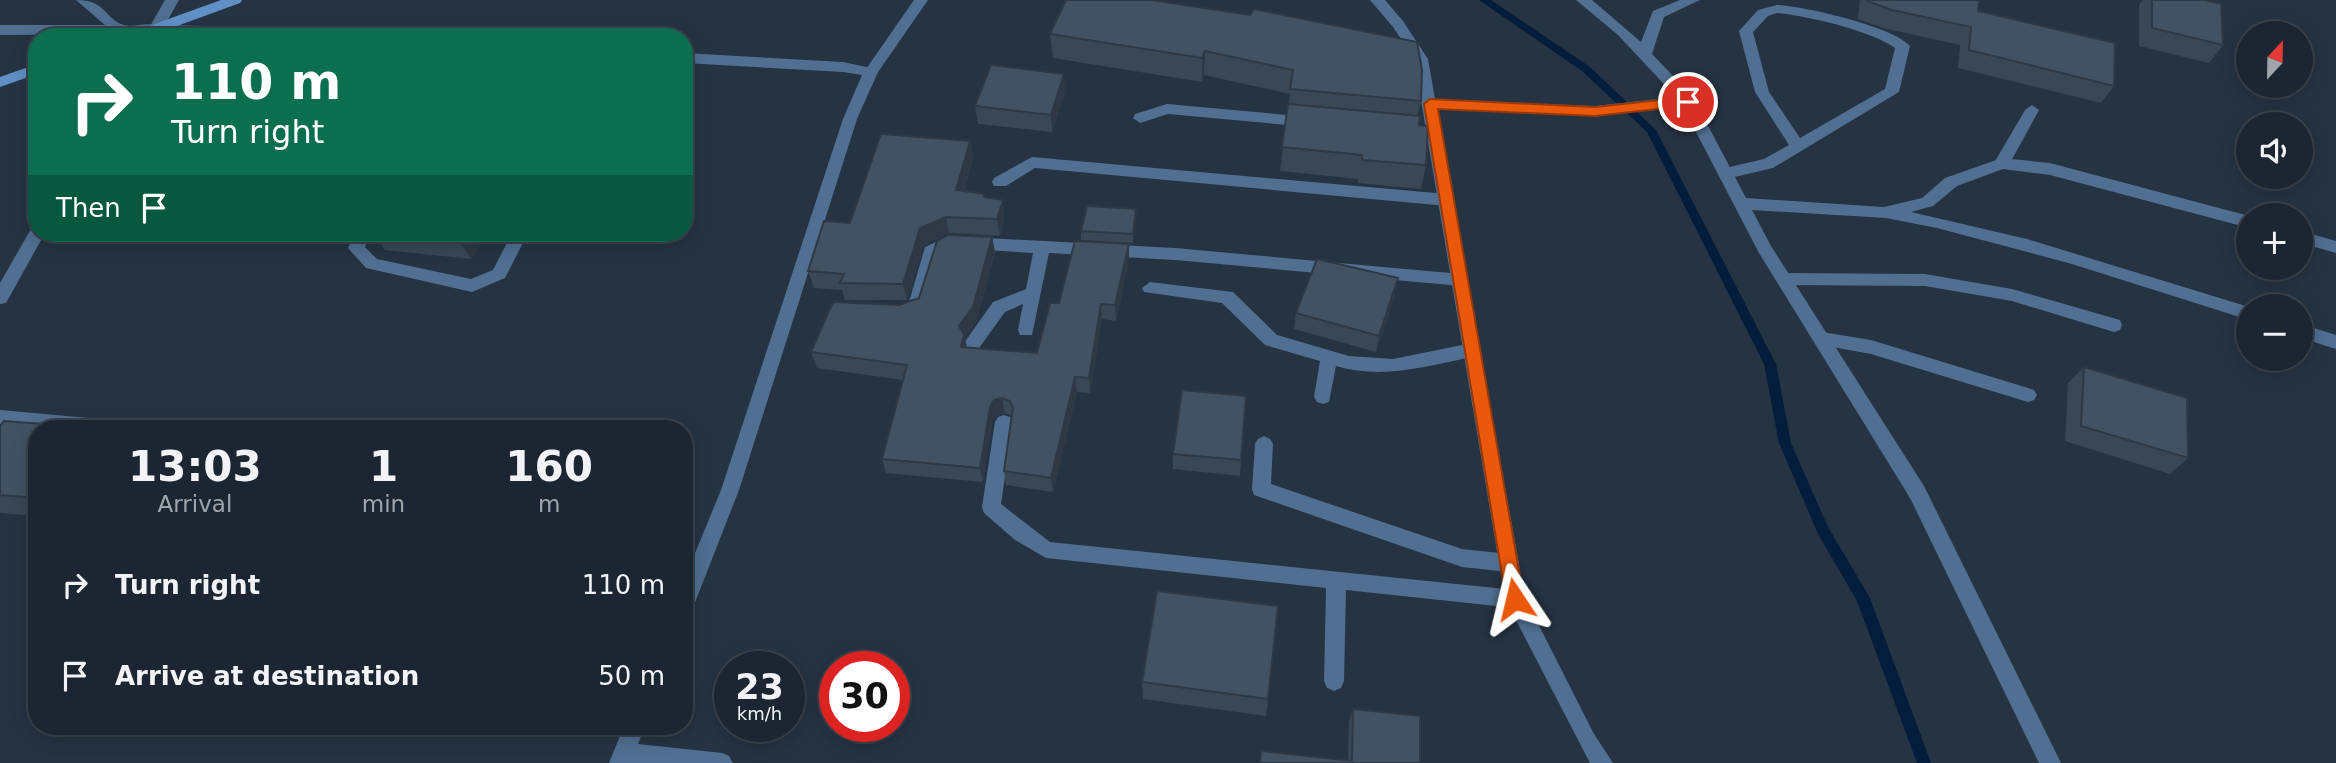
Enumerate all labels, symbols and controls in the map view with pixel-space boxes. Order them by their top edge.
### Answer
north arrow [2236,21,2314,98]
map controls [2236,21,2313,371]
text: 110 m [171,54,341,111]
icon: right [56,56,147,147]
pin [1658,72,1718,132]
icon: arrive [1669,83,1707,121]
button: sound [2236,112,2313,189]
text: Turn right [171,113,324,151]
icon: arrive [135,189,173,227]
text: Then [56,193,121,223]
button: + [2236,203,2313,280]
button: − [2236,294,2313,371]
text: 13:03 [128,442,262,491]
text: 1 [369,442,398,491]
text: 160 [505,442,593,491]
text: Arrival [158,491,232,517]
text: min [362,491,405,517]
text: m [538,491,560,517]
position arrow [1478,562,1552,636]
icon: right [56,566,94,604]
text: Turn right [115,570,260,600]
text: 110 m [582,570,665,600]
speed limit sign: 30 [819,651,910,742]
icon: arrive [56,657,94,695]
text: Arrive at destination [115,661,419,691]
text: 50 m [598,661,665,691]
text: 23 [735,667,784,707]
text: km/h [737,703,782,724]

